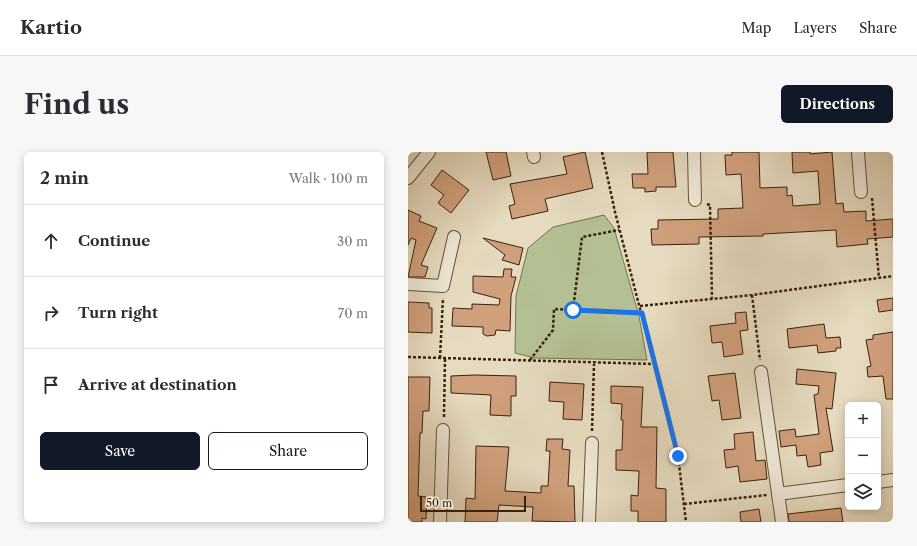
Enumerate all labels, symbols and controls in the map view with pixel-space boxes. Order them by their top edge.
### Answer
text: Kartio [20,16,82,39]
text: Map [741,19,771,37]
text: Layers [793,19,837,37]
text: Share [859,19,897,37]
button: Directions [781,85,893,123]
text: Find us [24,87,129,121]
text: 2 min [40,168,89,188]
text: Walk · 100 m [289,170,368,186]
icon: ahead [40,230,62,252]
text: Continue [78,231,150,250]
text: 30 m [337,233,368,249]
route start [564,301,582,319]
icon: right [40,302,62,324]
text: Turn right [78,303,158,322]
text: 70 m [338,305,368,321]
icon: arrive [40,374,62,396]
text: Arrive at destination [78,375,237,394]
map controls [845,402,881,510]
button: + [845,402,881,438]
button: Save [40,432,200,470]
button: Share [208,432,368,470]
button: − [845,438,881,474]
route end [669,447,687,465]
button: layers [845,474,881,510]
scale bar [420,494,526,513]
text: 50 m [426,496,452,510]

